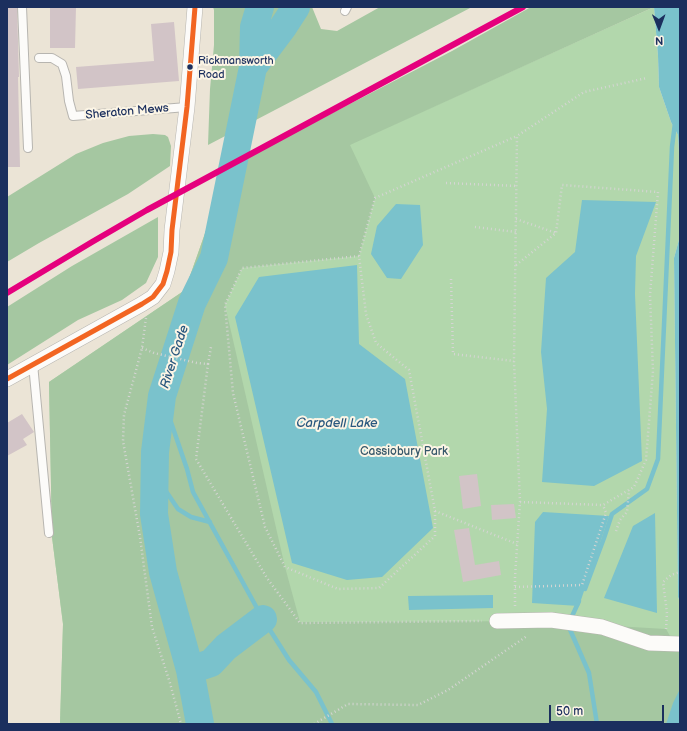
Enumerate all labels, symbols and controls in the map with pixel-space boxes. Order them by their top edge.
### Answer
north arrow [639,8,679,48]
text: N [655,34,663,47]
place label: Rickmansworth Road [198,54,274,80]
marker: Rickmansworth Road [185,62,195,72]
street label: Sheraton Mews [85,101,169,123]
water label: River Gade [157,323,193,391]
water label: Carpdell Lake [296,416,378,432]
park label: Cassiobury Park [360,445,448,459]
scale bar [551,697,666,723]
text: 50 m [556,704,583,719]

